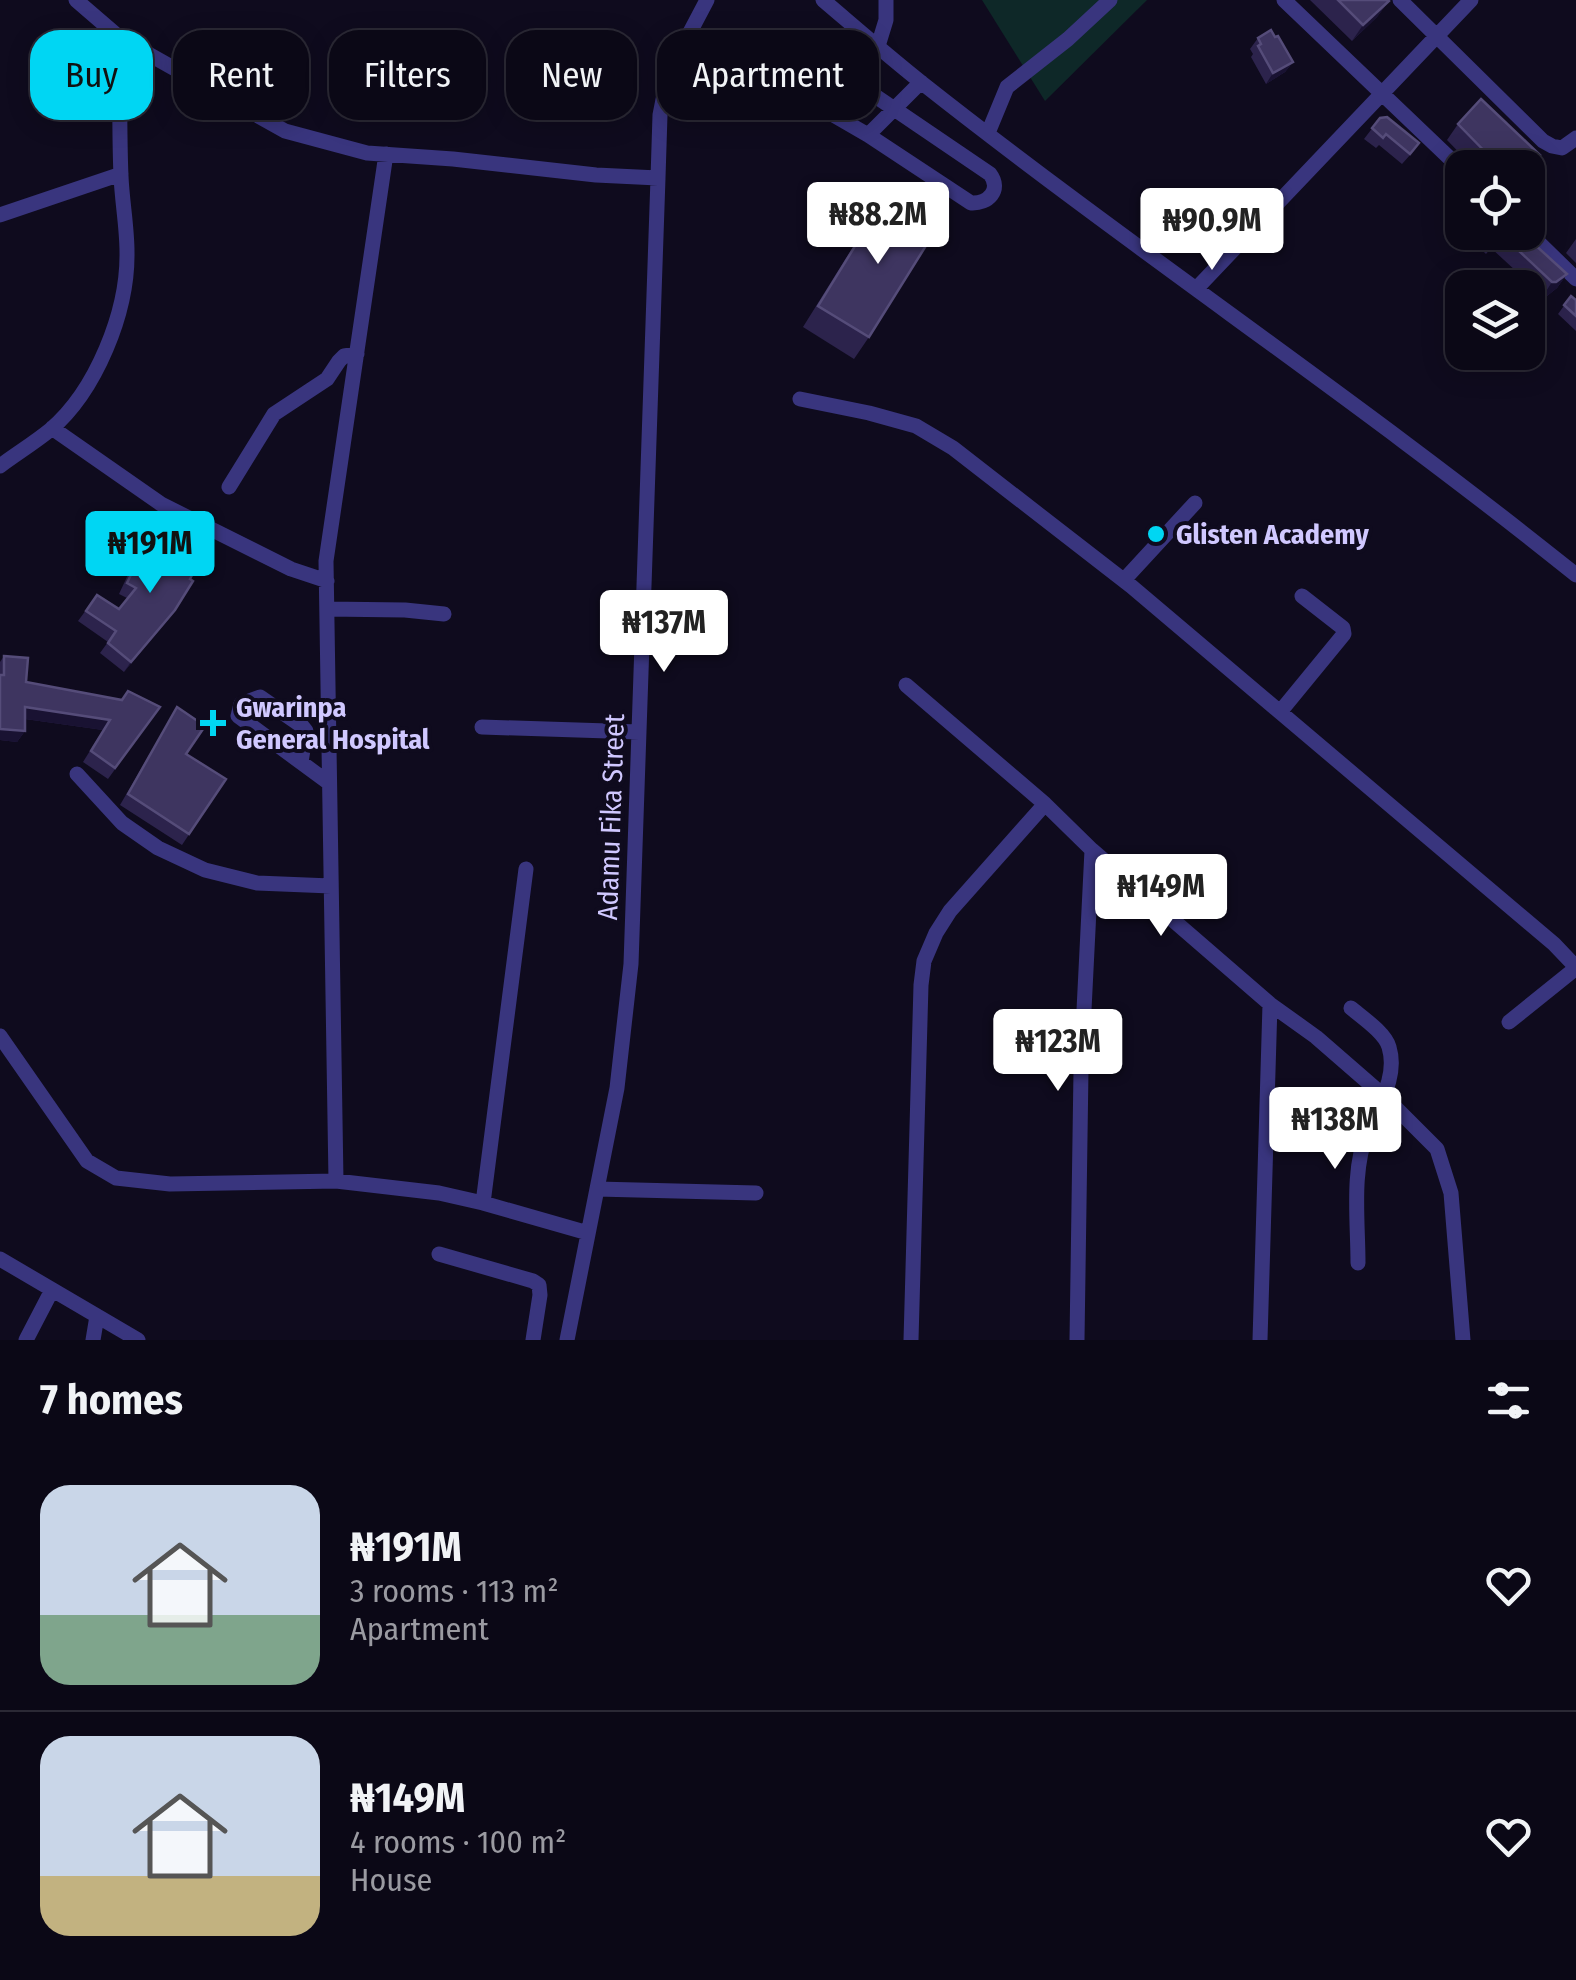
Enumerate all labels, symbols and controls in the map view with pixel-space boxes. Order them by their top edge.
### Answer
chip: Buy [30,30,153,120]
chip: Rent [173,30,309,120]
chip: Filters [329,30,486,120]
chip: New [506,30,637,120]
chip: Apartment [657,30,879,120]
map controls [1445,150,1545,370]
button: locate [1445,150,1545,250]
pin: ₦88.2M [797,182,959,267]
pin: ₦90.9M [1131,188,1293,273]
text: ₦88.2M [829,195,927,233]
text: ₦90.9M [1162,201,1262,239]
button: layers [1445,270,1545,370]
pin: ₦191M [80,511,220,596]
place label: Glisten Academy [1176,518,1369,551]
marker: Glisten Academy [1145,523,1167,545]
text: ₦191M [107,524,193,562]
pin: ₦137M [594,590,734,675]
text: ₦137M [622,603,706,641]
place label: Gwarinpa General Hospital [236,691,430,756]
marker: Gwarinpa General Hospital [200,710,226,736]
street label: Adamu Fika Street [591,712,631,921]
pin: ₦149M [1091,854,1231,939]
text: ₦149M [1117,867,1205,905]
pin: ₦123M [988,1009,1128,1094]
text: ₦123M [1015,1022,1101,1060]
pin: ₦138M [1265,1087,1405,1172]
text: ₦138M [1291,1100,1379,1138]
icon: filters [1481,1373,1536,1428]
text: 7 homes [40,1375,183,1425]
text: ₦191M [350,1522,462,1572]
icon: home [120,1525,240,1645]
icon: heart [1481,1558,1536,1613]
text: 3 rooms · 113 m² [350,1572,558,1610]
text: Apartment [350,1610,489,1648]
text: ₦149M [350,1773,465,1823]
icon: home [120,1776,240,1896]
icon: heart [1481,1809,1536,1864]
text: 4 rooms · 100 m² [350,1823,566,1861]
text: House [350,1861,432,1899]

